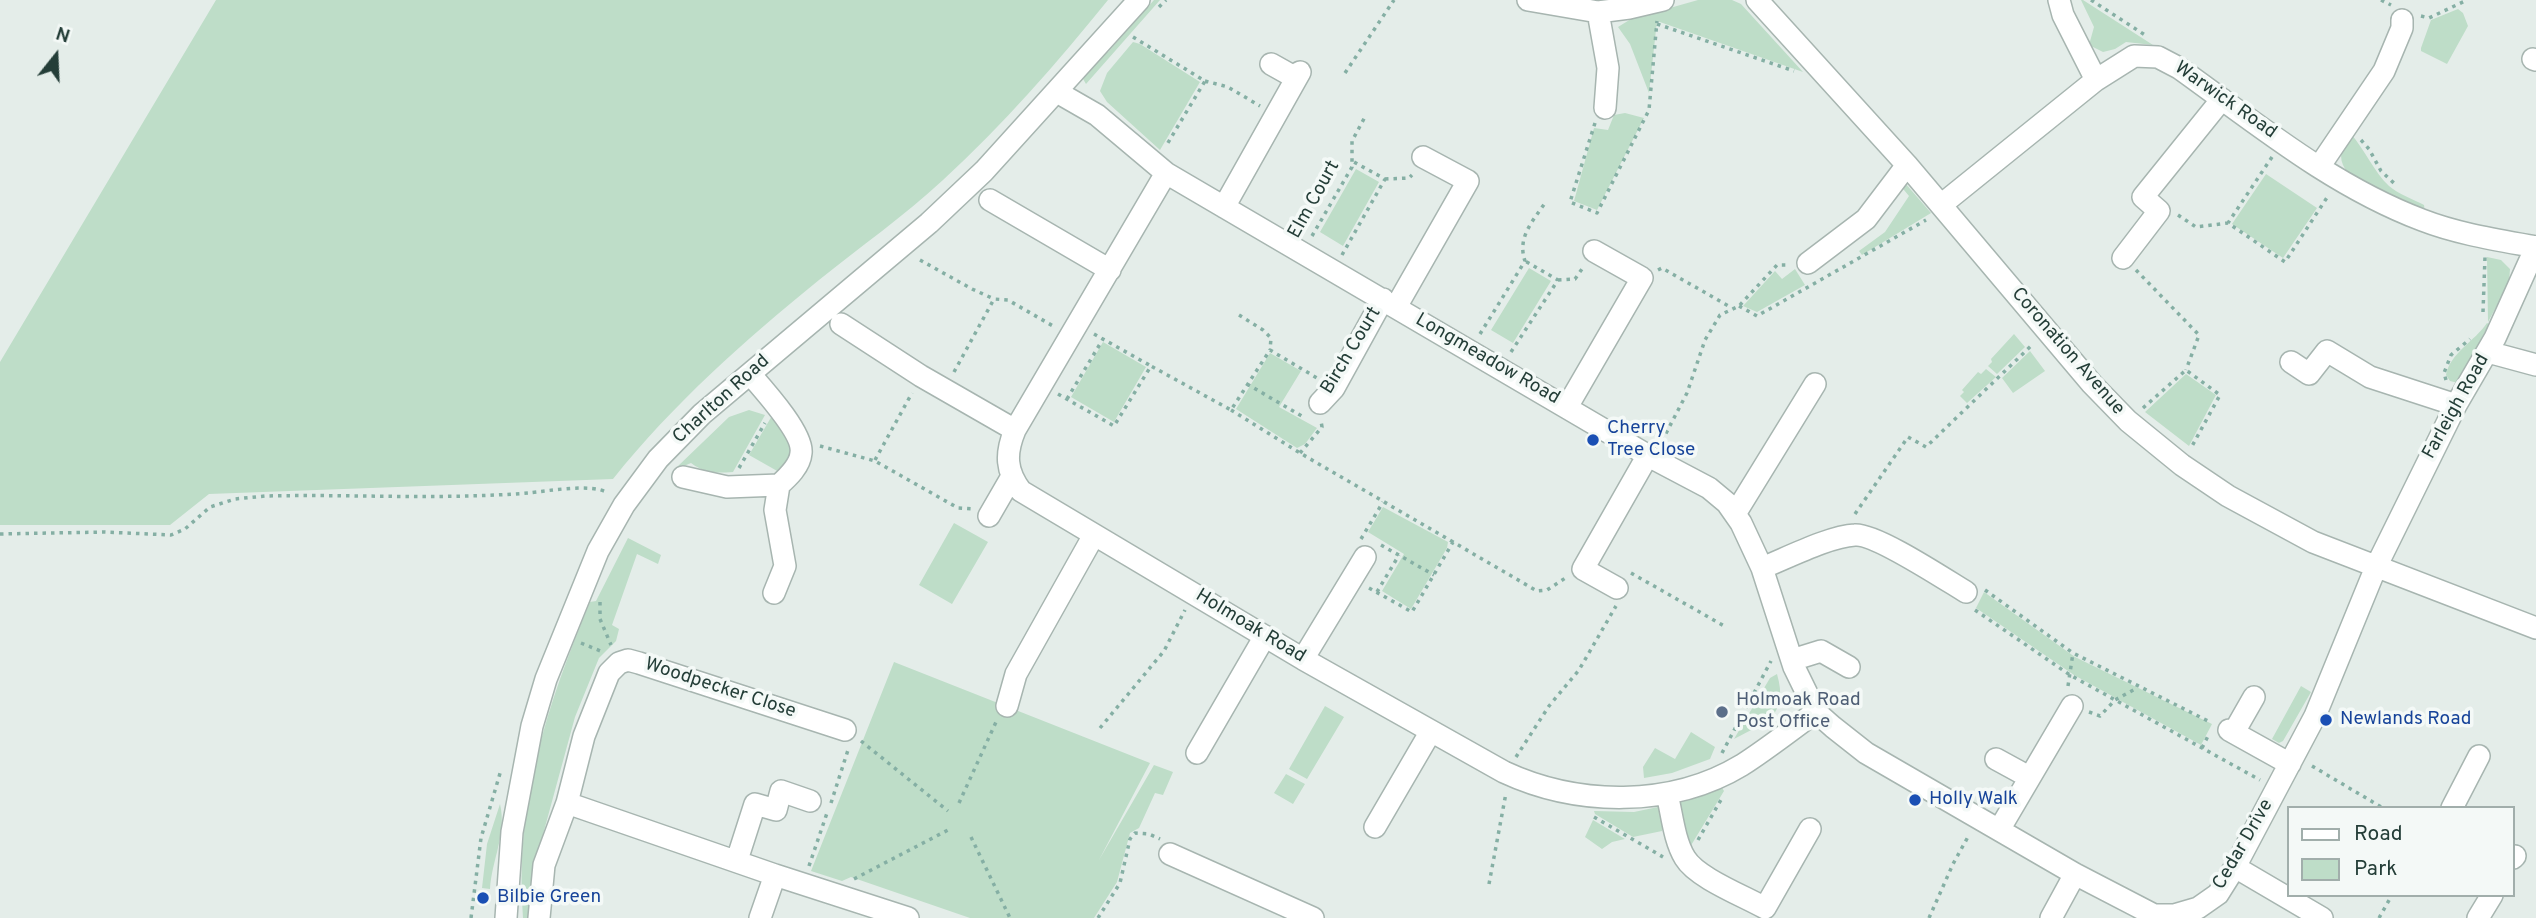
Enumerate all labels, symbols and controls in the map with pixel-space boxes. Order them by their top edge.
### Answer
north arrow [21,21,91,91]
text: N [52,23,73,50]
street label: Warwick Road [2169,57,2281,145]
street label: Elm Court [1284,157,1346,243]
street label: Coronation Avenue [2005,284,2129,420]
street label: Birch Court [1317,303,1387,399]
street label: Longmeadow Road [1411,309,1563,411]
street label: Farleigh Road [2419,350,2495,464]
street label: Charlton Road [669,351,775,449]
place label: Cherry Tree Close [1607,418,1695,462]
marker: Cherry Tree Close [1585,432,1601,448]
street label: Holmoak Road [1191,585,1309,669]
street label: Woodpecker Close [642,654,798,724]
place label: Holmoak Road Post Office [1736,690,1861,734]
marker: Holmoak Road Post Office [1714,704,1730,720]
place label: Newlands Road [2340,709,2471,731]
marker: Newlands Road [2318,712,2334,728]
place label: Holly Walk [1929,789,2018,811]
marker: Holly Walk [1907,792,1923,808]
street label: Cedar Drive [2209,796,2279,894]
legend [2288,806,2515,897]
text: Road [2354,821,2403,848]
text: Park [2354,856,2397,883]
place label: Bilbie Green [497,887,601,909]
marker: Bilbie Green [475,890,491,906]

